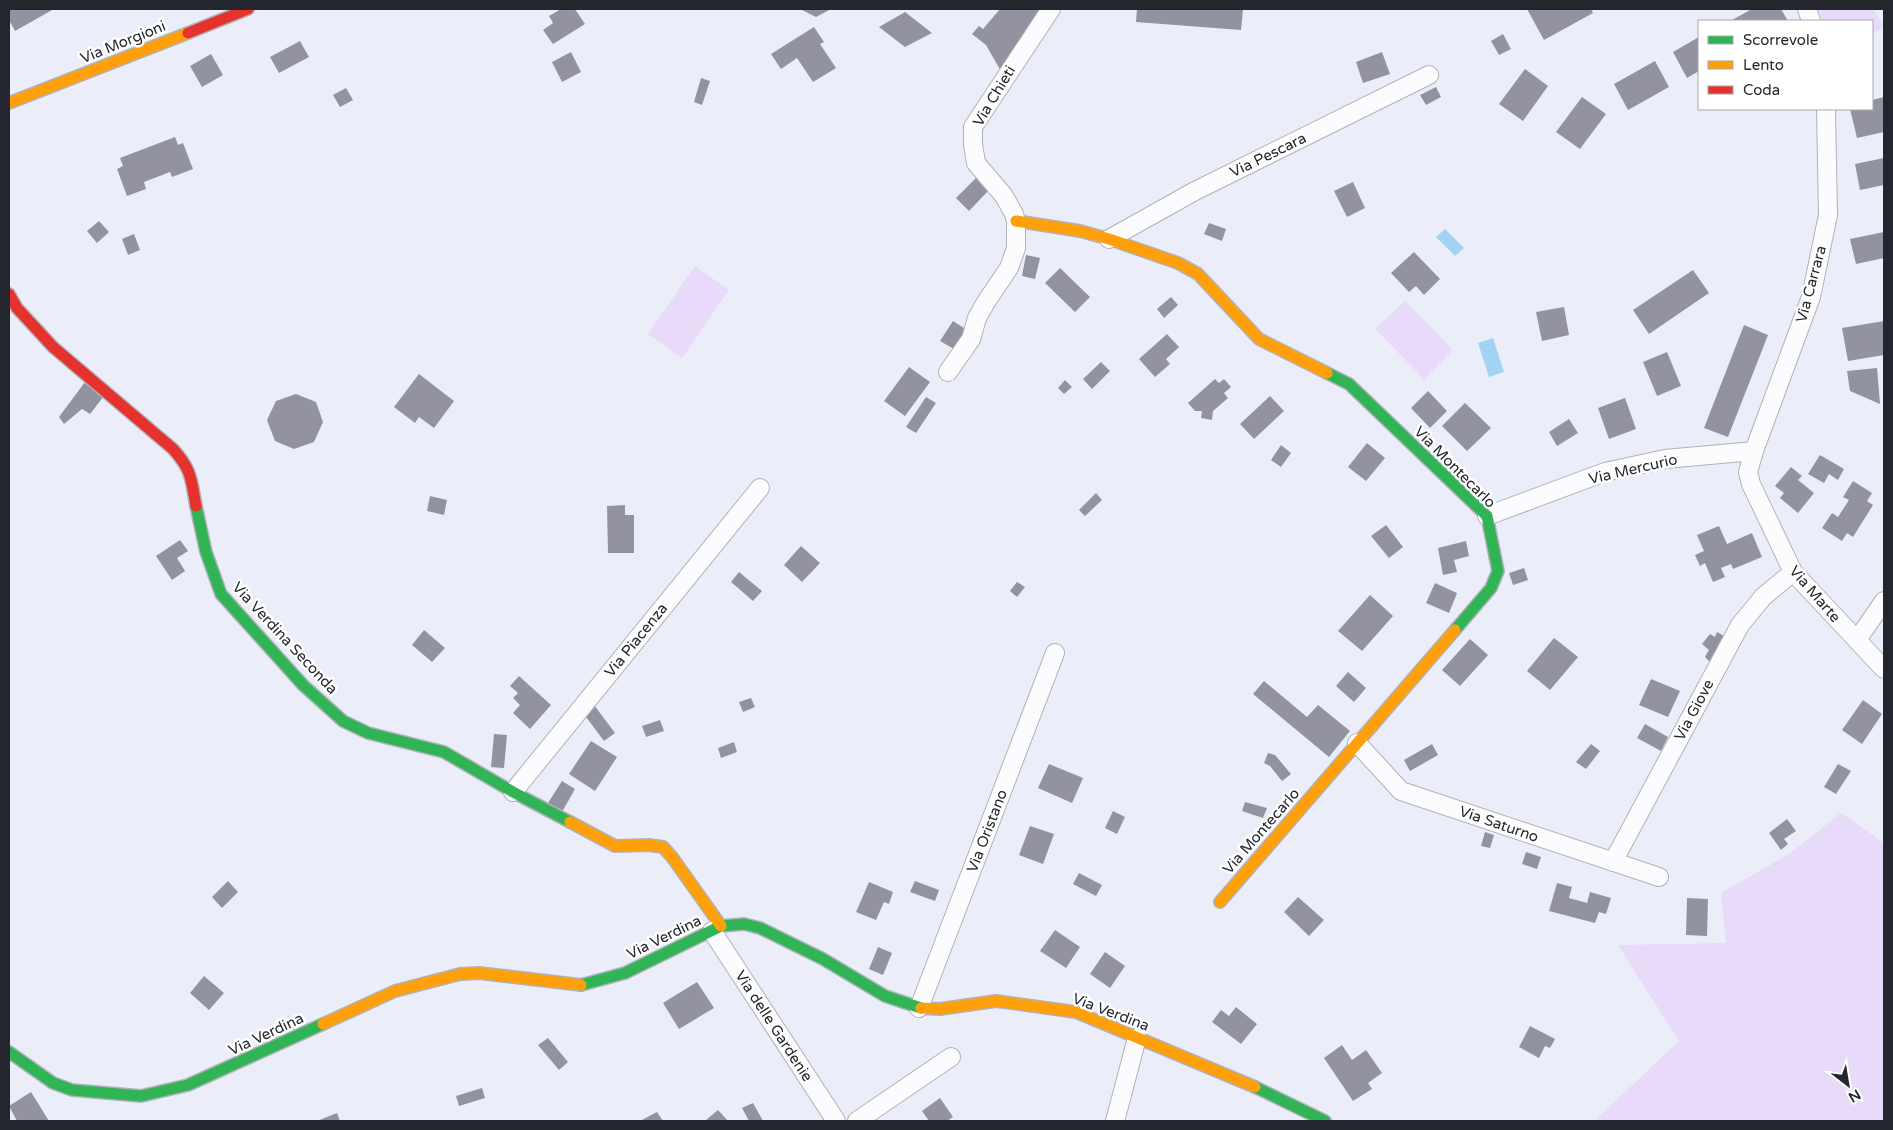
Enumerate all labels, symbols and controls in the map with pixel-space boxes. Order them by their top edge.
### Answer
street label: Via Morgioni [78,17,168,67]
legend [1698,20,1873,110]
text: Scorrevole [1743,31,1818,49]
text: Lento [1743,56,1784,74]
street label: Via Chieti [969,62,1019,130]
text: Coda [1743,81,1780,99]
street label: Via Pescara [1227,129,1309,181]
street label: Via Carrara [1792,243,1830,325]
street label: Via Montecarlo [1411,423,1499,511]
street label: Via Mercurio [1587,450,1679,488]
street label: Via Marte [1786,562,1844,626]
street label: Via Verdina Seconda [228,578,342,698]
street label: Via Piacenza [601,599,671,681]
street label: Via Giove [1670,676,1718,744]
street label: Via Montecarlo [1219,784,1303,878]
street label: Via Oristano [963,787,1011,875]
street label: Via Saturno [1457,802,1541,846]
street label: Via Verdina [624,911,704,963]
street label: Via delle Gardenie [731,967,817,1085]
street label: Via Verdina [1070,989,1152,1035]
street label: Via Verdina [226,1009,306,1059]
north arrow [1823,1060,1873,1110]
text: N [1845,1086,1864,1106]

